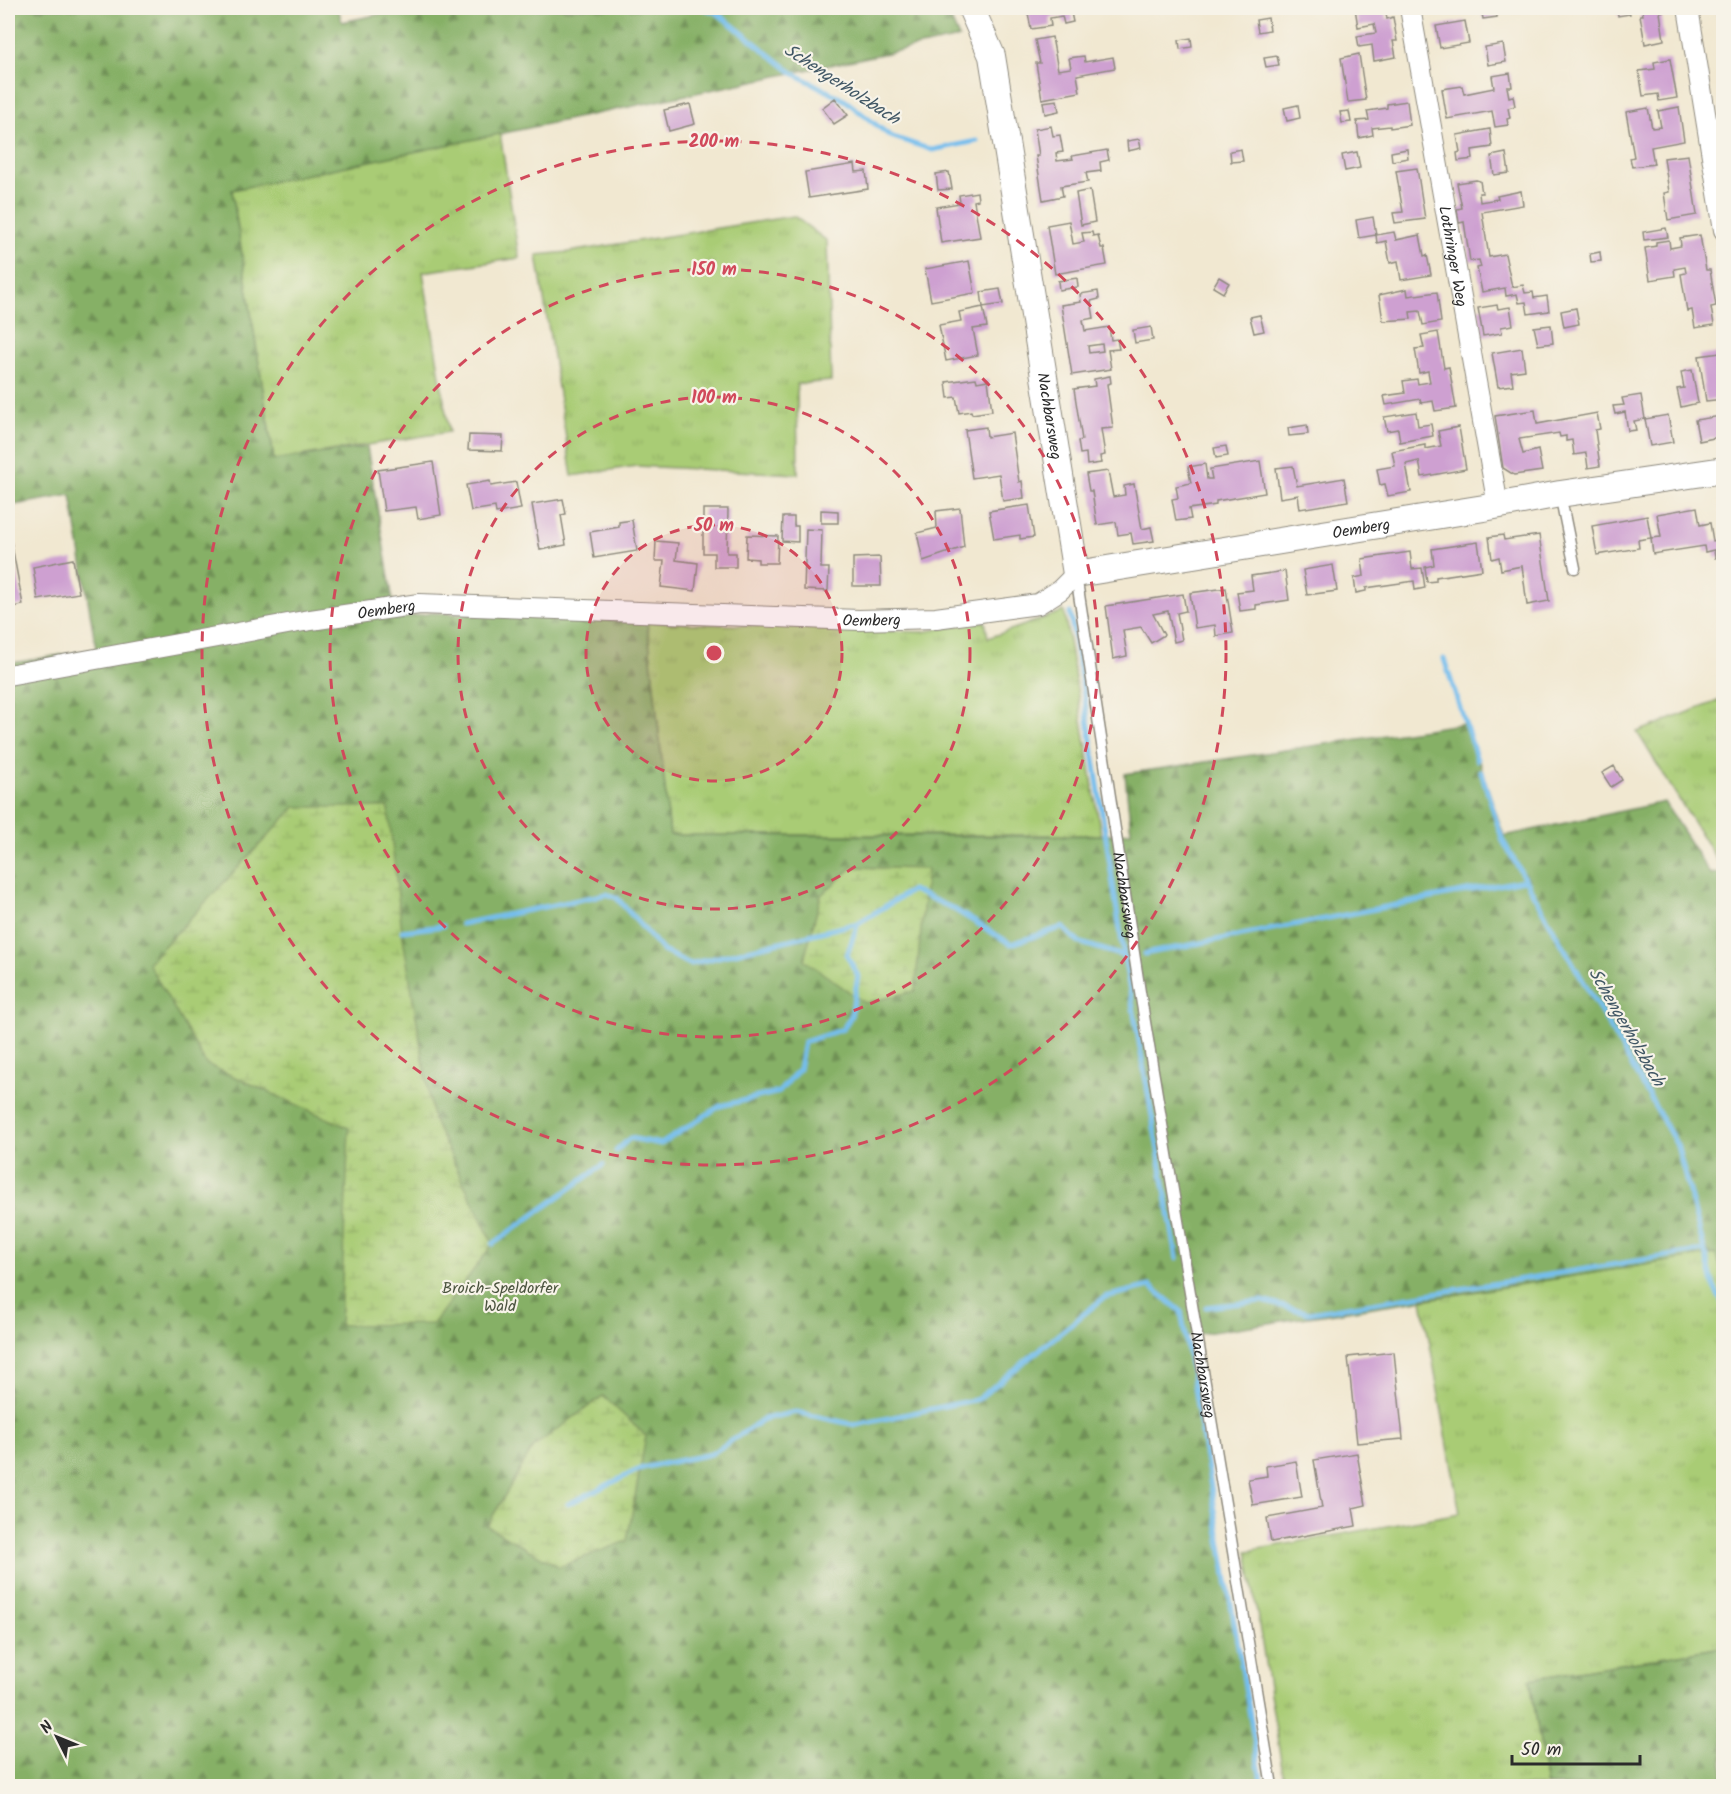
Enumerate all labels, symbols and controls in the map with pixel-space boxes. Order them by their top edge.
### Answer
water label: Schengerholzbach [777,37,906,134]
text: 200 m [689,128,740,157]
street label: Lothringer Weg [1431,204,1474,309]
text: 150 m [691,256,737,285]
street label: Nachbarsweg [1030,371,1068,461]
text: 100 m [691,384,737,413]
text: 50 m [693,512,734,541]
street label: Oemberg [1331,512,1392,546]
street label: Oemberg [356,594,417,627]
street label: Oemberg [842,608,901,634]
centre of rings [704,643,724,663]
street label: Nachbarsweg [1105,850,1143,941]
water label: Schengerholzbach [1580,963,1672,1094]
park label: Broich-Speldorfer Wald [442,1276,560,1319]
street label: Nachbarsweg [1183,1330,1222,1420]
north arrow [27,1707,87,1767]
text: N [35,1716,60,1740]
scale bar [1512,1728,1640,1766]
text: 50 m [1521,1736,1561,1765]

